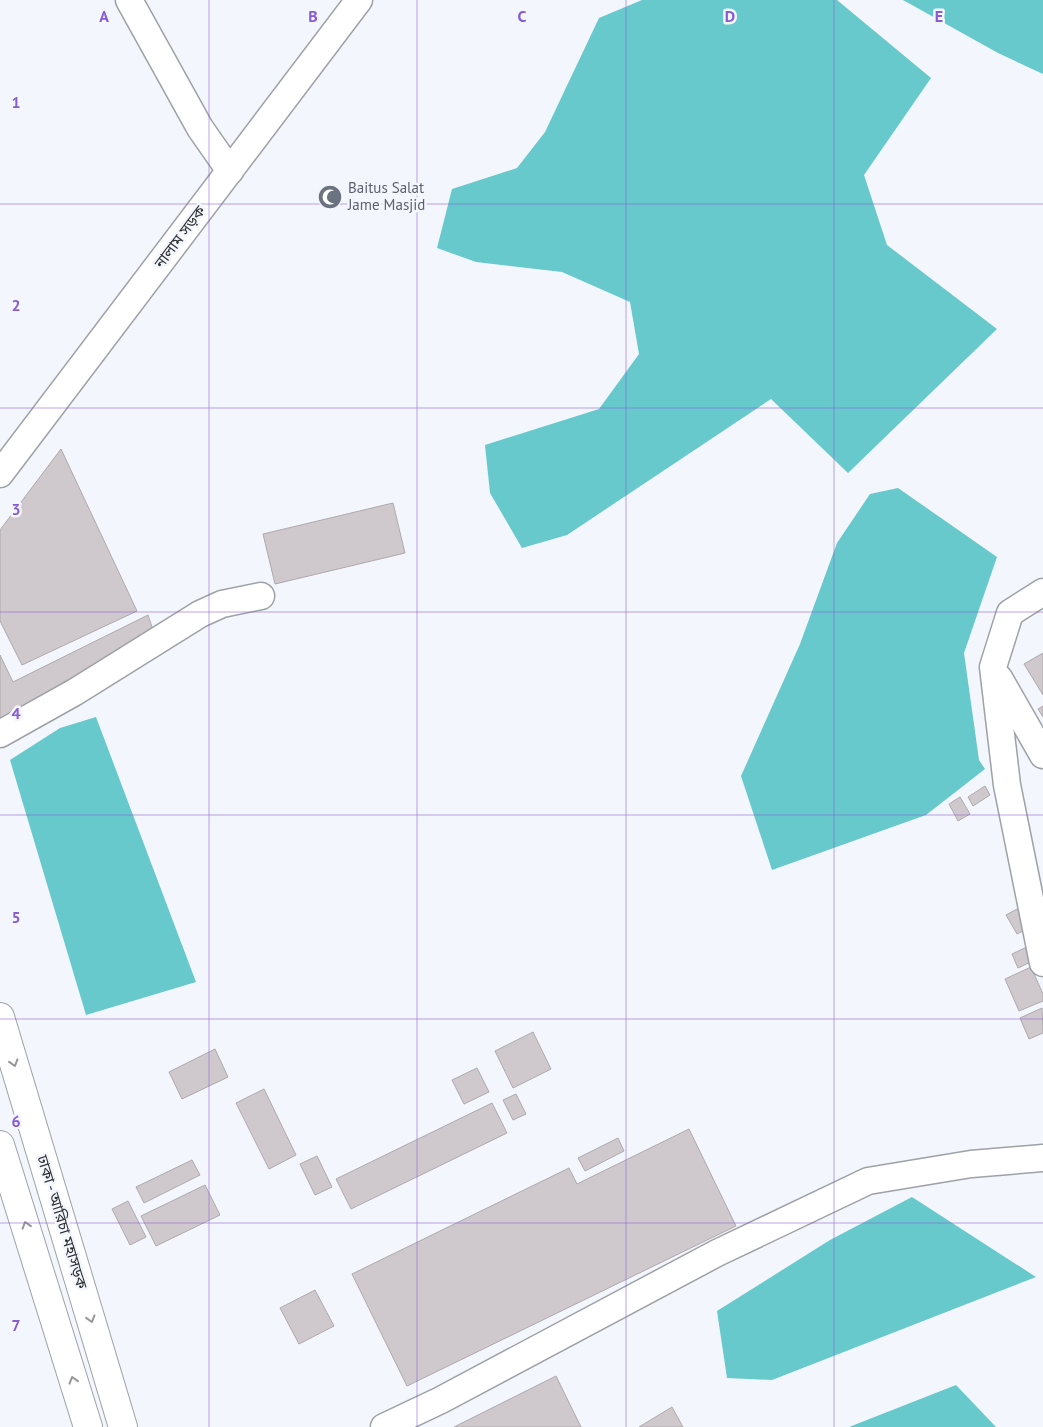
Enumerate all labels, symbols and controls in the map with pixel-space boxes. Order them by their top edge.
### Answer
text: A [99,6,109,26]
text: B [308,6,318,26]
text: C [518,6,527,26]
text: D [725,6,735,26]
text: E [935,6,943,26]
text: 1 [11,92,21,112]
place label: Baitus Salat Jame Masjid [347,178,425,214]
mosque icon: Baitus Salat Jame Masjid [317,184,343,210]
street label: নালাম সড়ক [149,201,210,272]
text: 2 [11,295,21,315]
text: 3 [11,499,21,519]
text: 4 [11,703,21,723]
text: 5 [11,907,21,927]
one-way arrow [9,1059,19,1067]
text: 6 [11,1111,21,1131]
street label: ঢাকা - আরিচা মহাসড়ক [33,1152,92,1292]
one-way arrow [21,1221,31,1230]
text: 7 [11,1315,21,1335]
one-way arrow [85,1315,95,1323]
one-way arrow [69,1377,79,1385]

